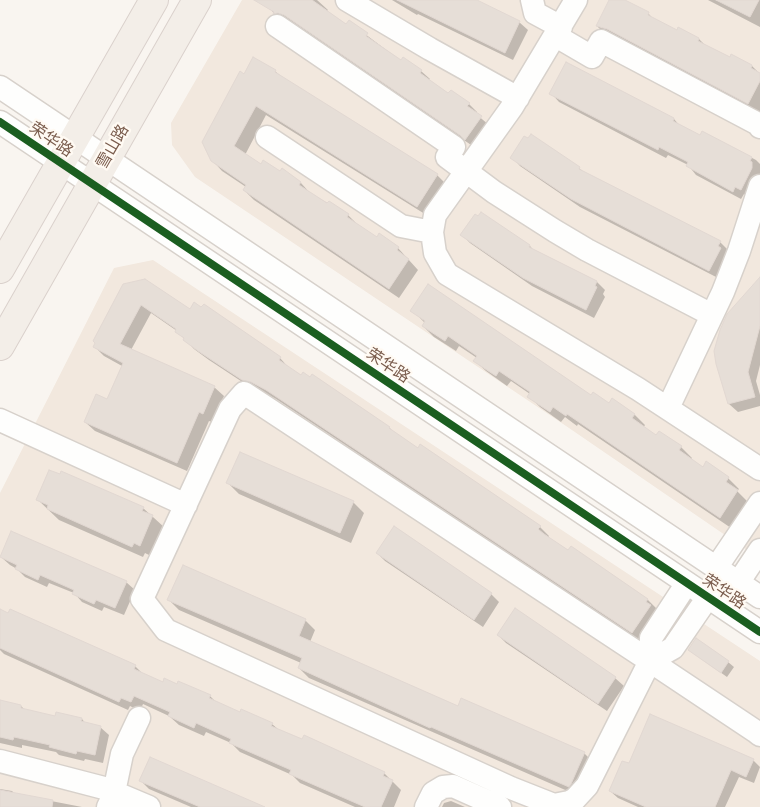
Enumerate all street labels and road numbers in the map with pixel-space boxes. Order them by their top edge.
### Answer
street label: 荣华路 [26,119,76,161]
street label: 雪山路 [93,121,133,173]
street label: 荣华路 [363,345,413,387]
street label: 荣华路 [699,571,749,613]

